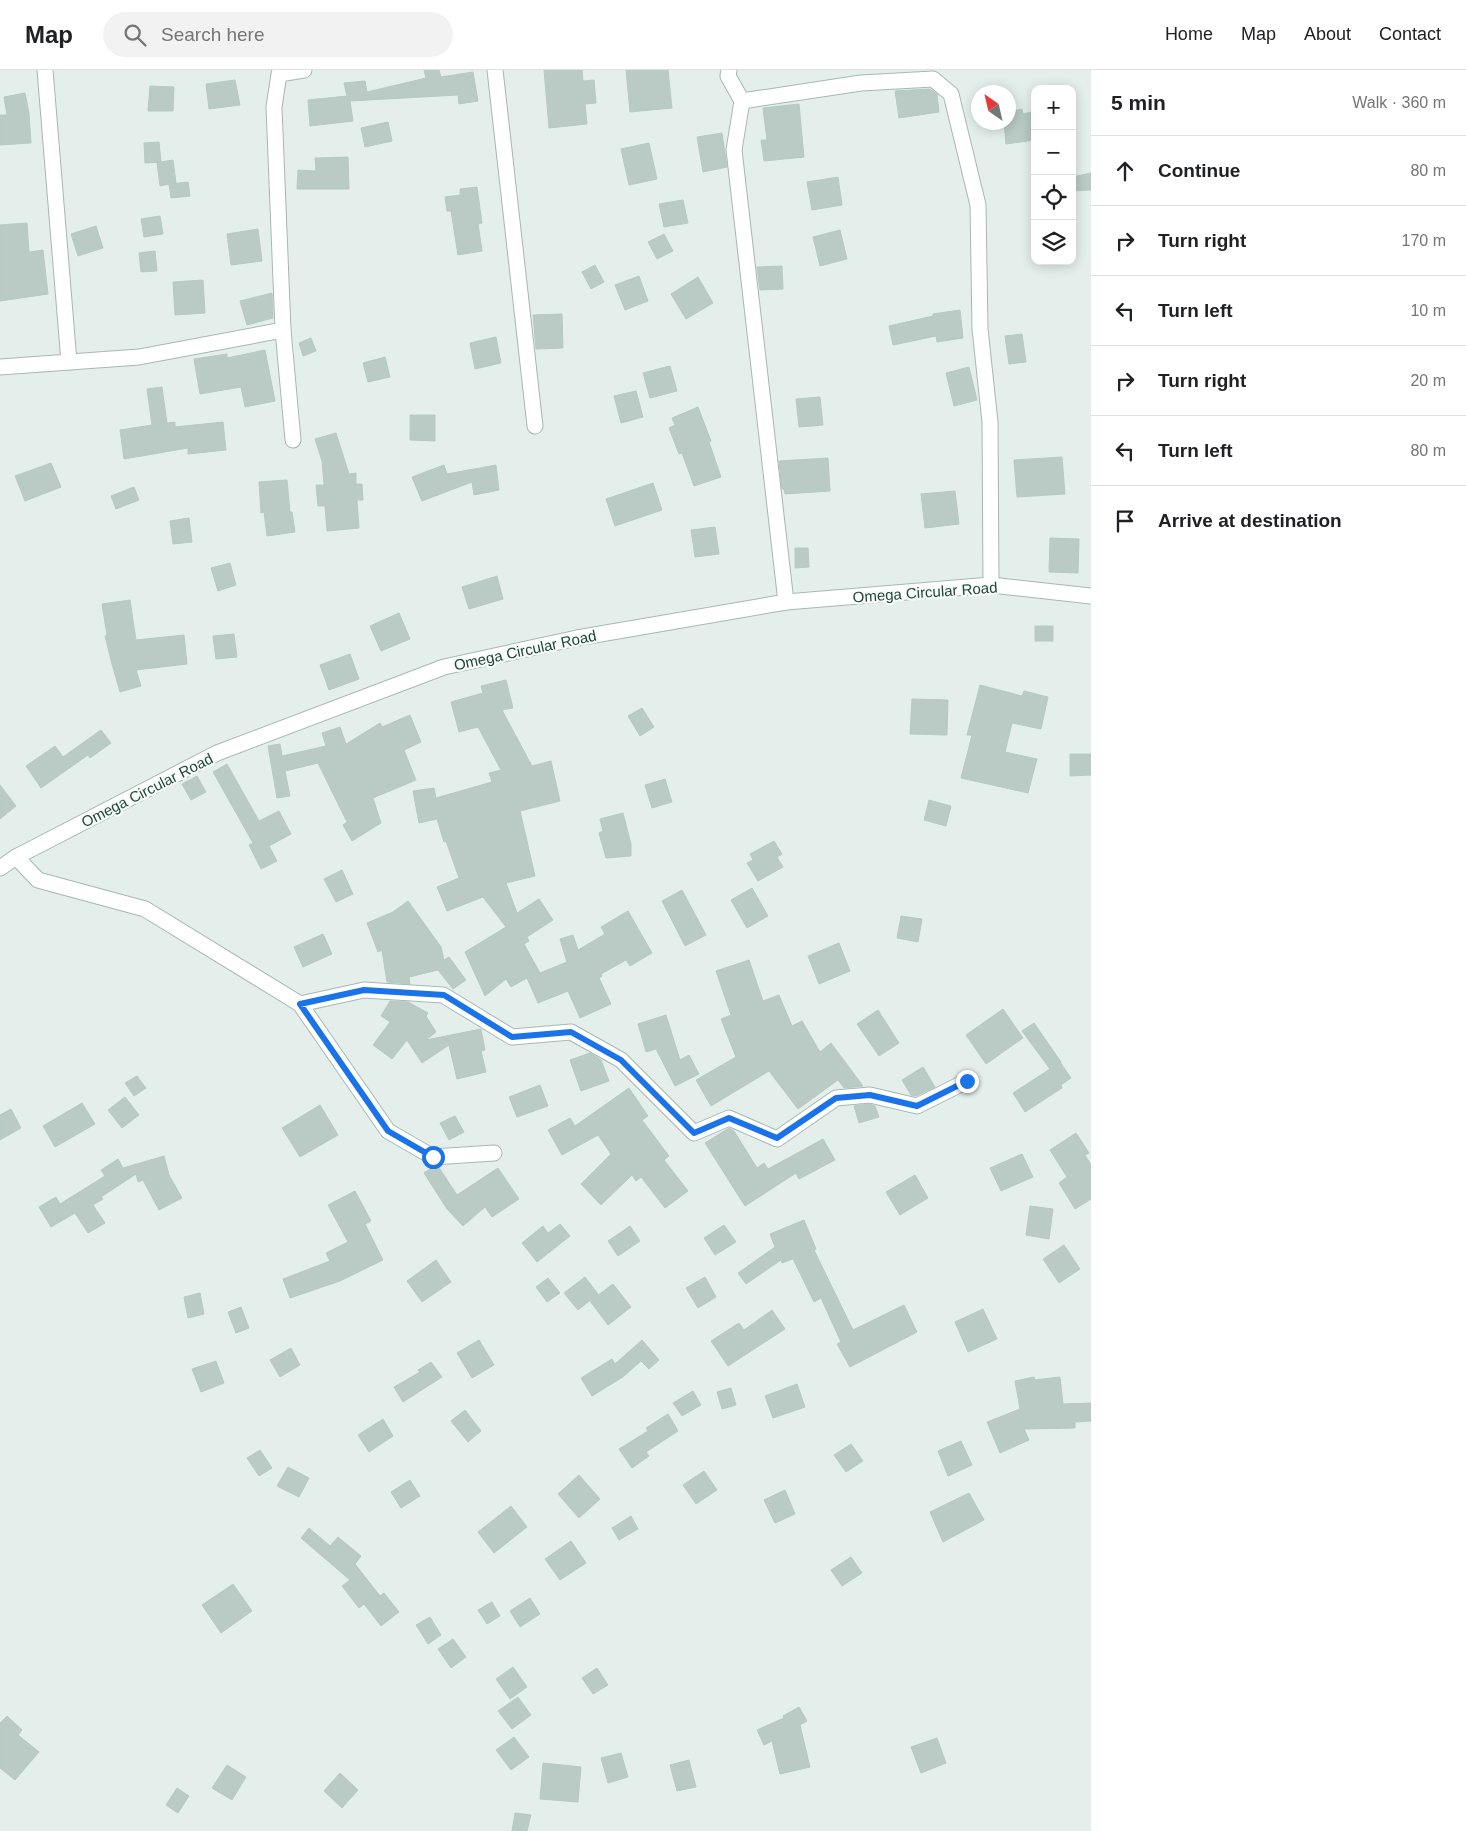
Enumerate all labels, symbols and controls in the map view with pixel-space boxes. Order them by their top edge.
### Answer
search box [103,12,453,57]
text: Map [25,21,73,48]
icon: search [121,21,149,49]
text: Search here [161,24,265,45]
text: Home [1165,24,1213,44]
text: Map [1241,24,1276,44]
text: About [1304,24,1351,44]
text: Contact [1379,24,1441,44]
north arrow [971,85,1016,130]
map controls [1031,85,1076,265]
button: + [1031,85,1076,130]
text: 5 min [1111,91,1166,114]
text: Walk · 360 m [1352,94,1446,111]
button: − [1031,130,1076,175]
icon: ahead [1111,157,1139,185]
text: Continue [1158,160,1240,181]
text: 80 m [1410,162,1446,179]
button: locate [1031,175,1076,220]
button: layers [1031,220,1076,265]
icon: right [1111,227,1139,255]
text: Turn right [1158,230,1246,251]
text: 170 m [1402,232,1446,249]
icon: left [1111,297,1139,325]
text: Turn left [1158,300,1233,321]
text: 10 m [1410,302,1446,319]
icon: right [1111,367,1139,395]
text: Turn right [1158,370,1246,391]
text: 20 m [1410,372,1446,389]
icon: left [1111,437,1139,465]
text: Turn left [1158,440,1233,461]
text: 80 m [1410,442,1446,459]
icon: arrive [1111,507,1139,535]
text: Arrive at destination [1158,510,1342,531]
street label: Omega Circular Road [852,578,998,606]
street label: Omega Circular Road [452,627,598,673]
street label: Omega Circular Road [79,749,215,831]
route end [956,1070,979,1093]
route start [422,1146,445,1169]

